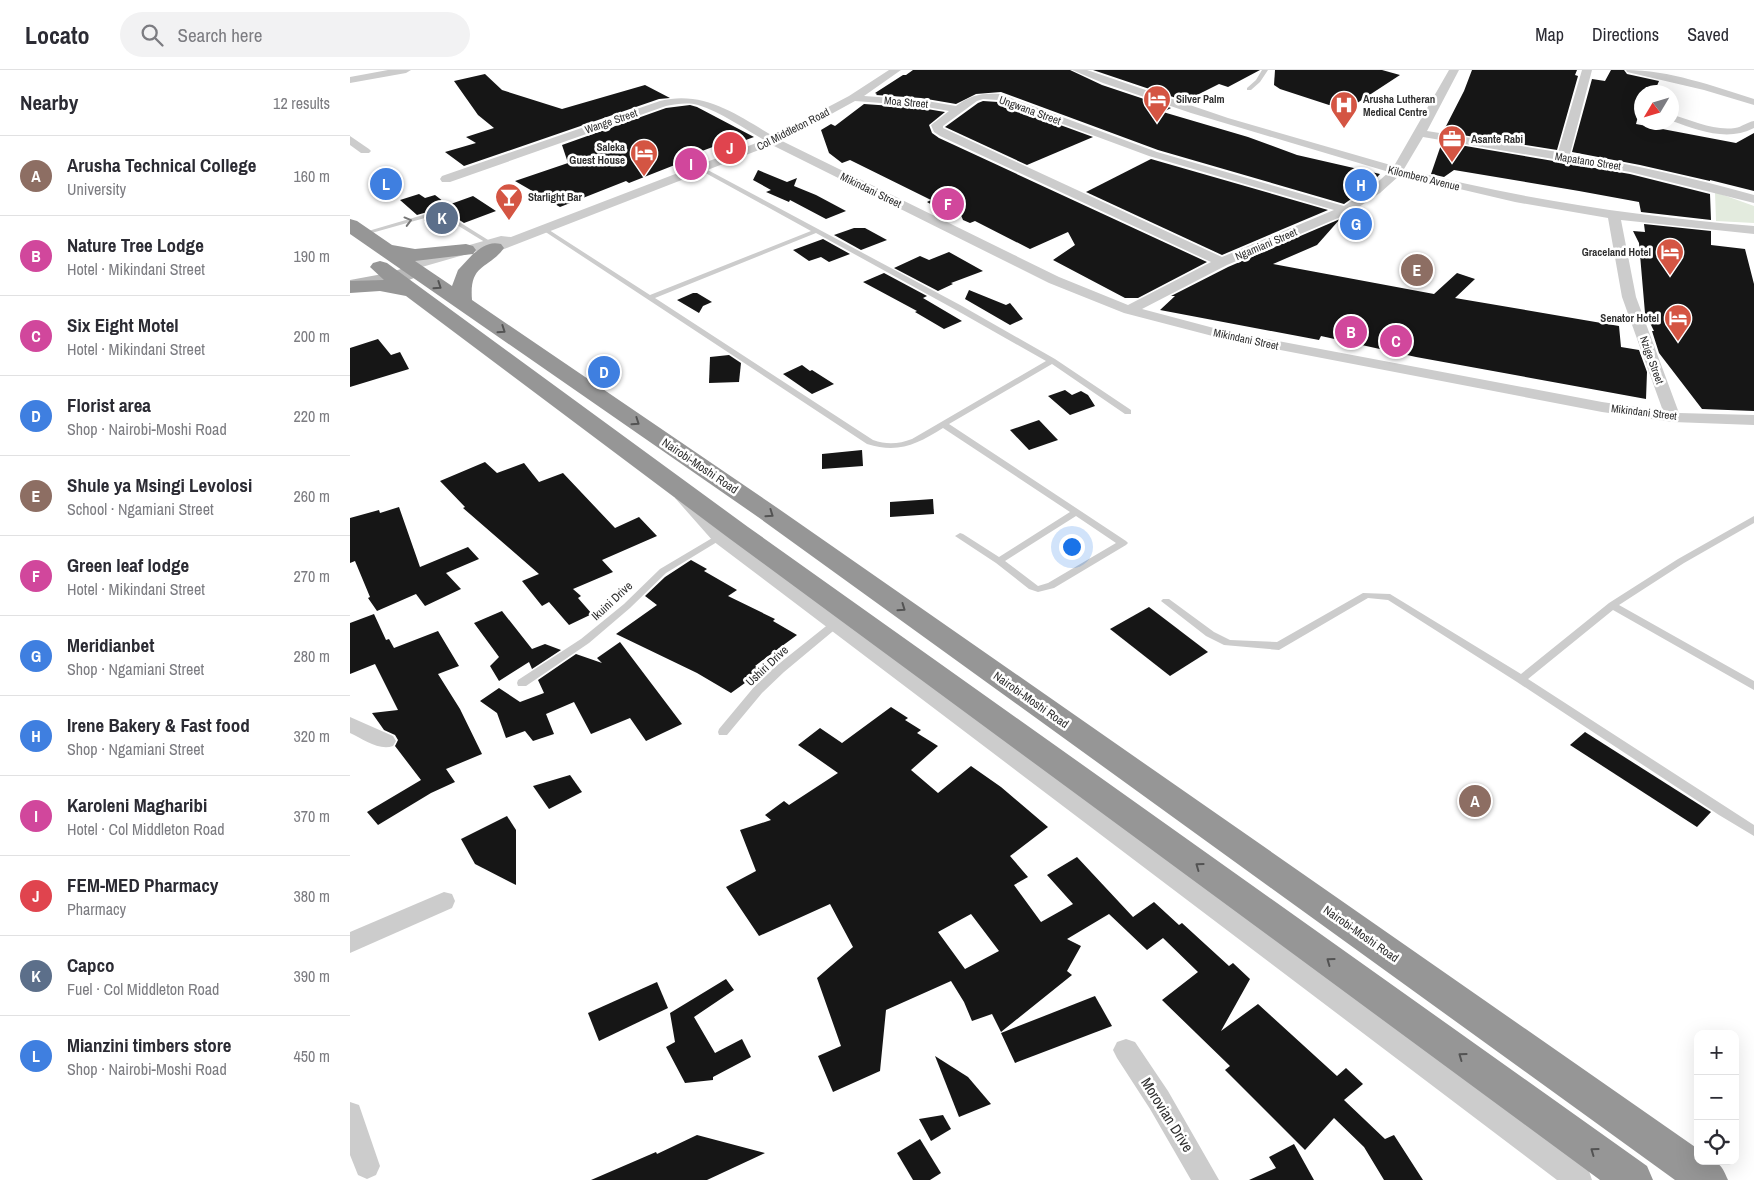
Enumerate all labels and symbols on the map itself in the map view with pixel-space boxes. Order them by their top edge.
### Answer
hotel icon: Silver Palm [1142,84,1172,123]
north arrow [1634,85,1679,130]
hospital icon: Arusha Lutheran Medical Centre [1329,90,1359,129]
street label: Ungwana Street [997,92,1063,128]
place label: Silver Palm [1176,92,1225,106]
place label: Arusha Lutheran Medical Centre [1363,92,1435,119]
street label: Moa Street [883,93,929,111]
street label: Wange Street [583,105,640,137]
street label: Col Middleton Road [754,105,832,153]
office icon: Asante Rabi [1437,124,1467,163]
pin: J [714,129,746,167]
place label: Asante Rabi [1471,132,1523,146]
hotel icon: Saleka Guest House [629,138,659,177]
place label: Saleka Guest House [569,140,625,167]
pin: I [675,145,707,183]
street label: Mapatano Street [1554,149,1623,173]
street label: Kilombero Avenue [1387,162,1461,194]
pin: L [370,165,402,203]
pin: H [1345,166,1377,204]
street label: Mikindani Street [838,169,904,211]
bar icon: Starlight Bar [494,182,524,221]
pin: F [932,185,964,223]
place label: Starlight Bar [528,190,583,204]
pin: K [426,199,458,237]
pin: G [1340,205,1372,243]
one-way arrow [403,216,412,227]
street label: Ngamiani Street [1233,225,1299,263]
hotel icon: Graceland Hotel [1655,237,1685,276]
place label: Graceland Hotel [1582,245,1651,259]
pin: E [1401,251,1433,289]
one-way arrow [432,280,442,289]
hotel icon: Senator Hotel [1663,303,1693,342]
place label: Senator Hotel [1600,311,1659,325]
pin: B [1335,313,1367,351]
pin: C [1380,322,1412,360]
one-way arrow [496,324,506,333]
street label: Mikindani Street [1212,325,1280,353]
street label: Nzige Street [1637,334,1667,386]
pin: D [588,353,620,391]
street label: Mikindani Street [1610,401,1678,423]
one-way arrow [630,416,639,425]
street label: Nairobi-Moshi Road [659,435,741,497]
one-way arrow [764,508,773,517]
your location [1059,534,1085,560]
street label: Ikuini Drive [588,578,636,624]
one-way arrow [896,602,906,611]
street label: Ushiri Drive [742,642,792,690]
street label: Nairobi-Moshi Road [990,668,1072,732]
pin: A [1459,782,1491,820]
one-way arrow [1196,863,1205,871]
street label: Nairobi-Moshi Road [1320,902,1402,966]
one-way arrow [1327,958,1336,967]
one-way arrow [1458,1053,1468,1062]
street label: Morovian Drive [1136,1074,1199,1156]
one-way arrow [1591,1149,1600,1157]

